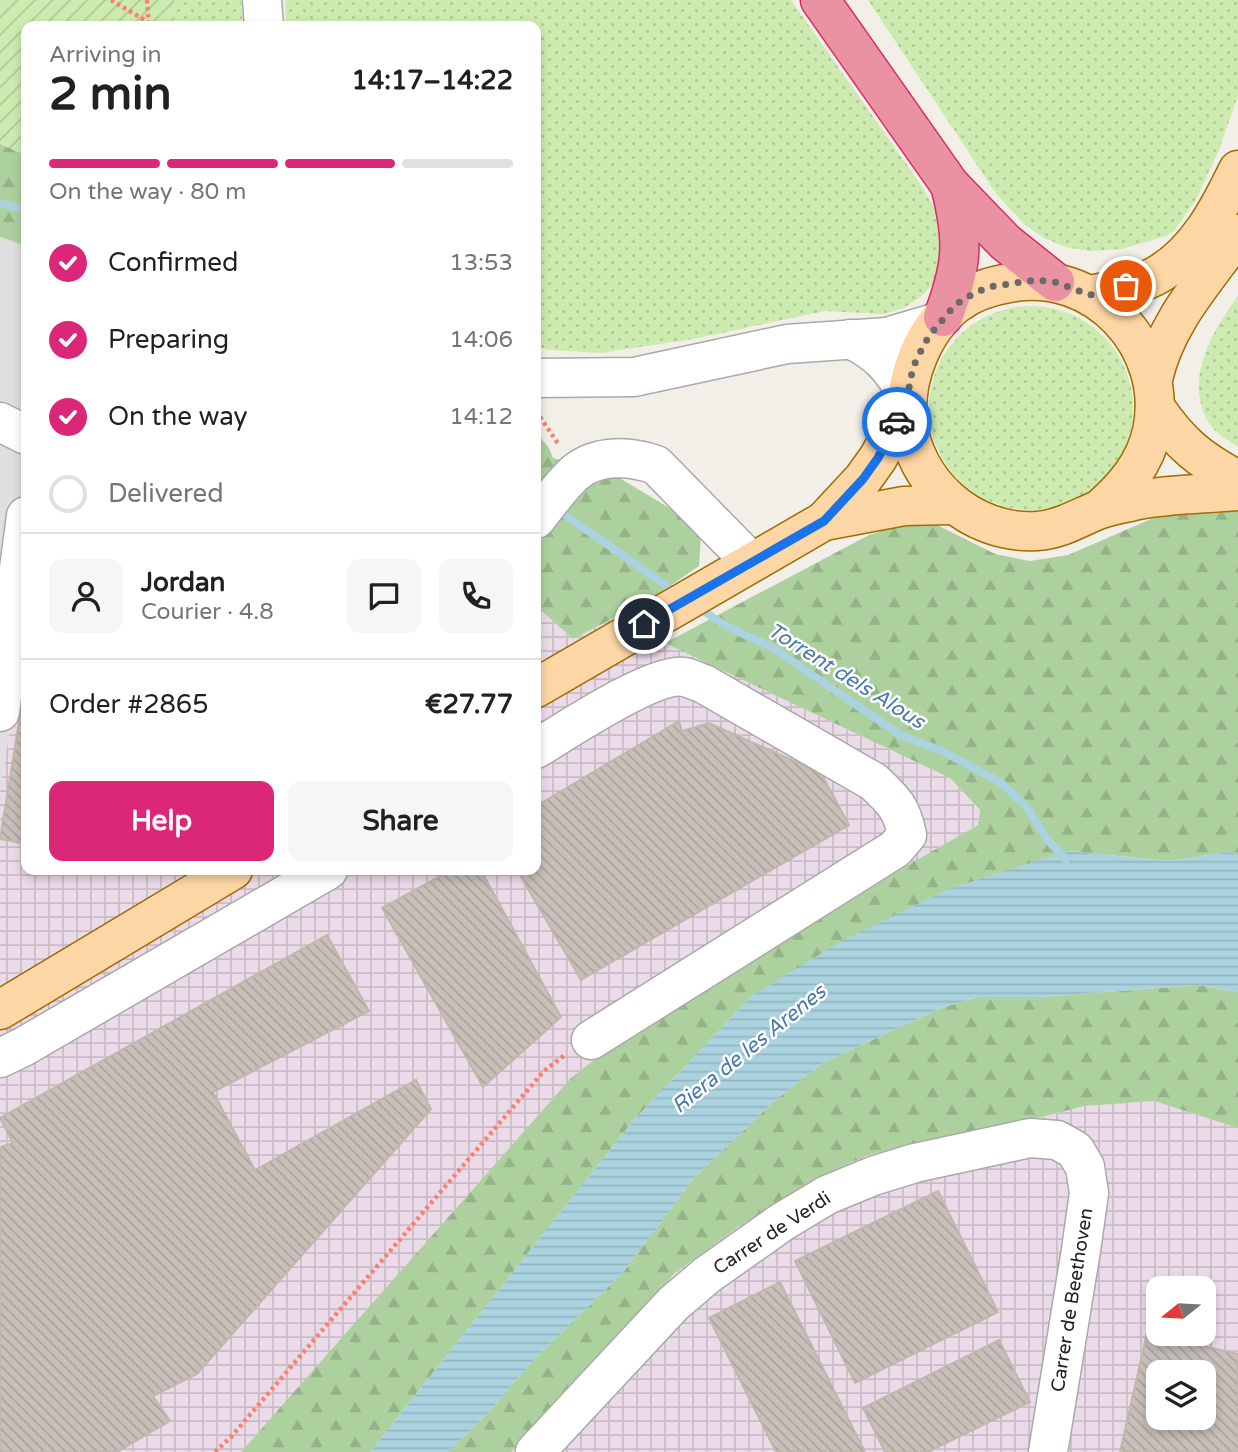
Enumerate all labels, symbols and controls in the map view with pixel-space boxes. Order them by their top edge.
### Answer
text: Arriving in [49,41,162,69]
text: 14:17–14:22 [352,65,513,96]
text: 2 min [49,67,172,122]
text: On the way · 80 m [49,178,246,206]
icon: check [49,244,87,282]
text: Confirmed [108,247,238,278]
text: 13:53 [449,249,513,277]
pin [1096,256,1156,316]
icon: bag [1107,267,1145,305]
icon: check [49,321,87,359]
text: Preparing [108,324,229,355]
text: 14:06 [449,326,513,354]
courier [862,387,932,457]
icon: check [49,398,87,436]
text: On the way [108,401,248,432]
text: 14:12 [449,403,513,431]
icon: car [878,403,916,441]
text: Delivered [108,478,224,509]
button: person [49,559,123,633]
button: chat [347,559,421,633]
button: phone [439,559,513,633]
text: Jordan [141,567,225,598]
pin [614,594,674,654]
text: Courier · 4.8 [141,598,274,626]
icon: home [625,605,663,643]
water label: Torrent dels Alous [763,618,931,735]
text: Order #2865 [49,689,209,720]
text: €27.77 [425,689,513,720]
button: Help [49,781,274,861]
button: Share [288,781,513,861]
water label: Riera de les Arenes [667,978,832,1119]
street label: Carrer de Verdi [709,1187,835,1279]
street label: Carrer de Beethoven [1047,1206,1097,1394]
north arrow [1146,1276,1216,1346]
map controls [1146,1276,1216,1430]
button: layers [1146,1360,1216,1430]

